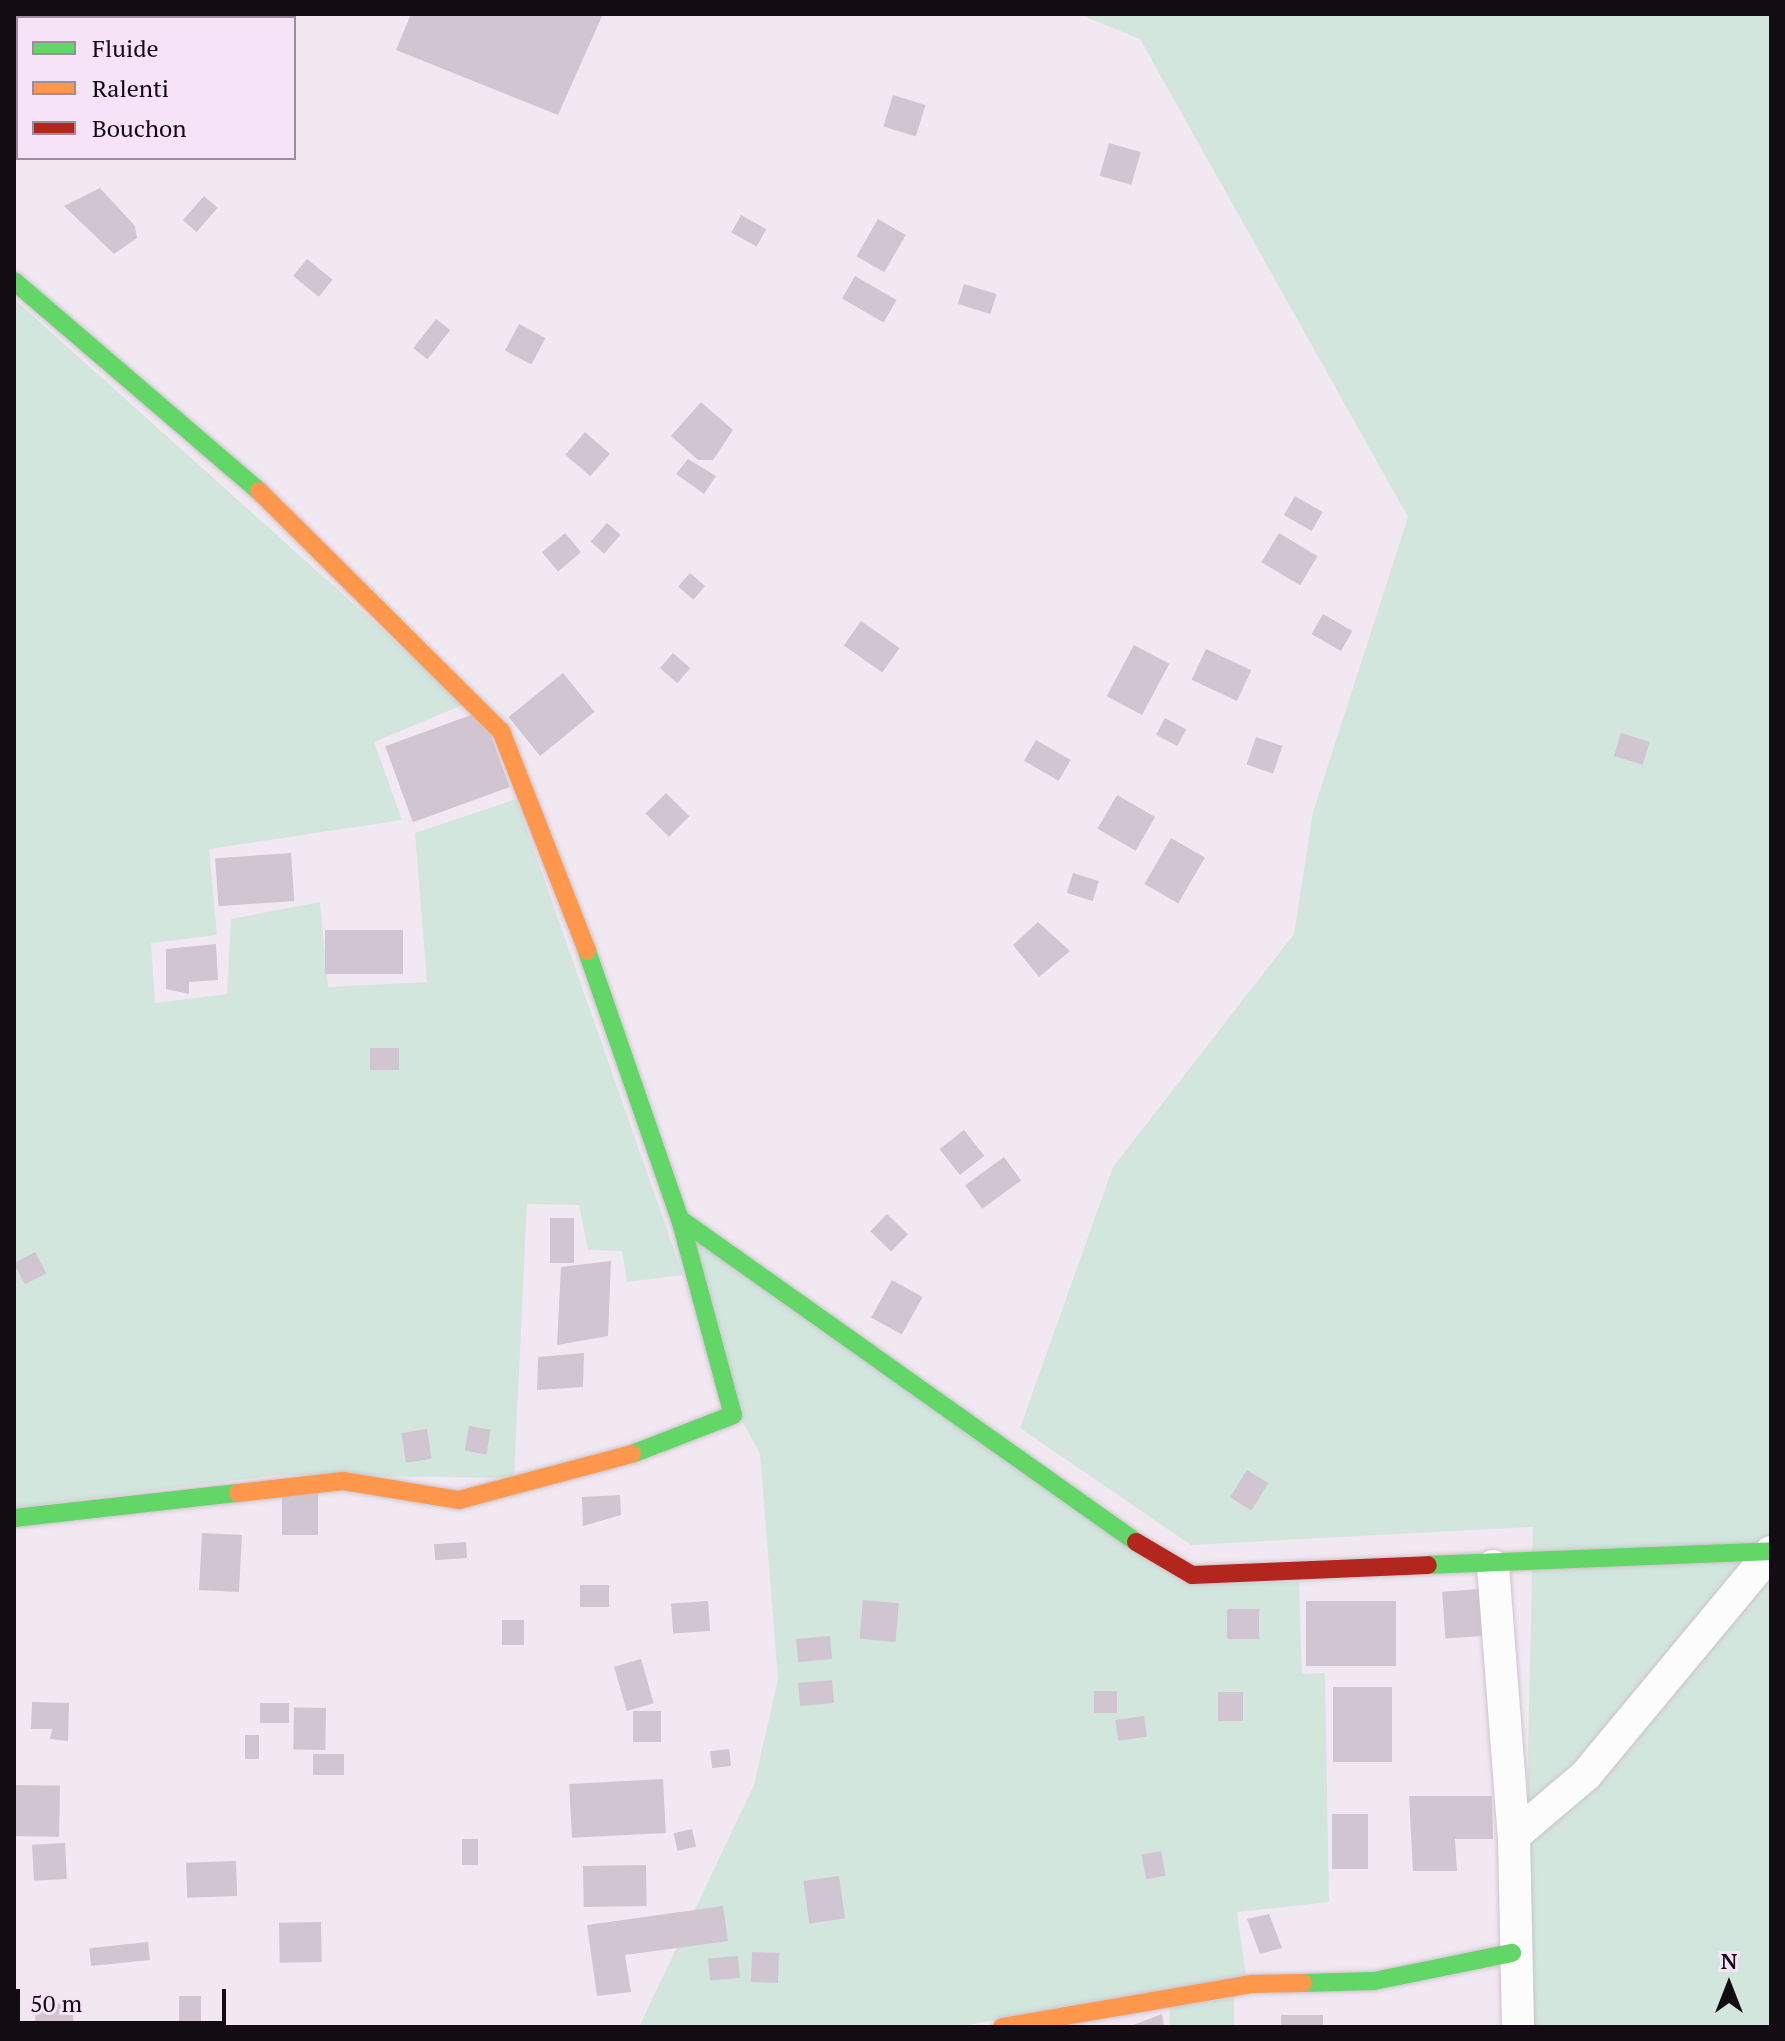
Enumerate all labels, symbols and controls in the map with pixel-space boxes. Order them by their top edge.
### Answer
legend [16,16,296,160]
text: Fluide [92,32,159,64]
text: Ralenti [92,72,169,104]
text: Bouchon [92,112,187,144]
north arrow [1689,1945,1769,2025]
text: N [1721,1946,1737,1975]
scale bar [20,1973,230,2023]
text: 50 m [30,1987,82,2019]

